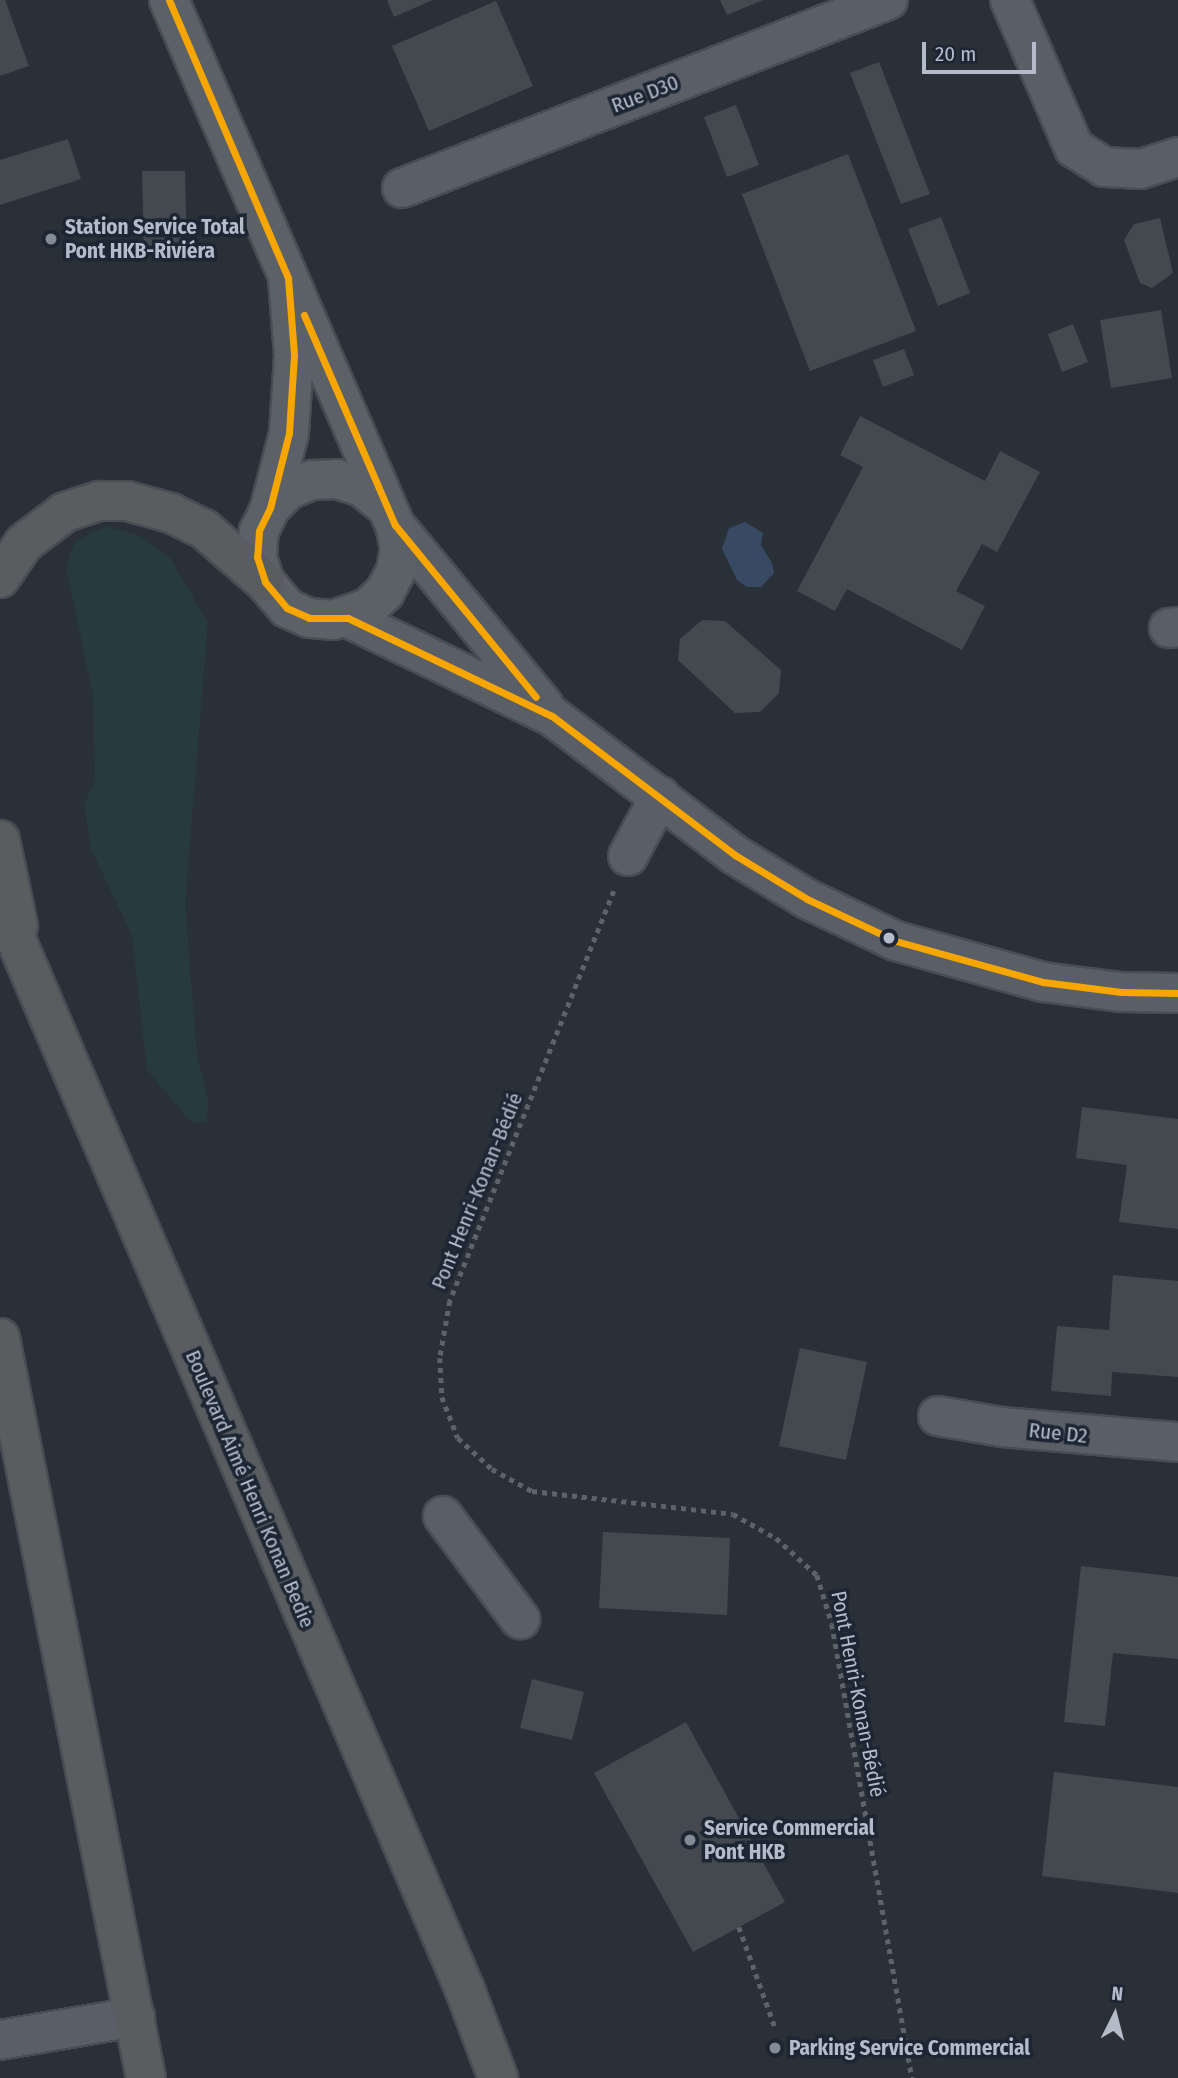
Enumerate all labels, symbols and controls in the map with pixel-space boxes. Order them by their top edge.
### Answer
scale bar [926,28,1040,72]
text: 20 m [935,41,976,67]
street label: Rue D30 [608,70,682,118]
place label: Station Service Total Pont HKB-Riviéra [65,214,245,264]
marker: Station Service Total Pont HKB-Riviéra [43,231,59,247]
unlabelled marker [882,931,896,945]
street label: Pont Henri-Konan-Bédié [426,1089,528,1293]
street label: Boulevard Aimé Henri Konan Bedie [180,1346,320,1632]
street label: Rue D2 [1028,1417,1088,1449]
street label: Pont Henri-Konan-Bédié [826,1589,890,1799]
place label: Service Commercial Pont HKB [704,1815,874,1865]
marker: Service Commercial Pont HKB [682,1832,698,1848]
north arrow [1080,1980,1150,2050]
text: N [1110,1982,1124,2006]
place label: Parking Service Commercial [789,2035,1030,2061]
marker: Parking Service Commercial [767,2040,783,2056]

